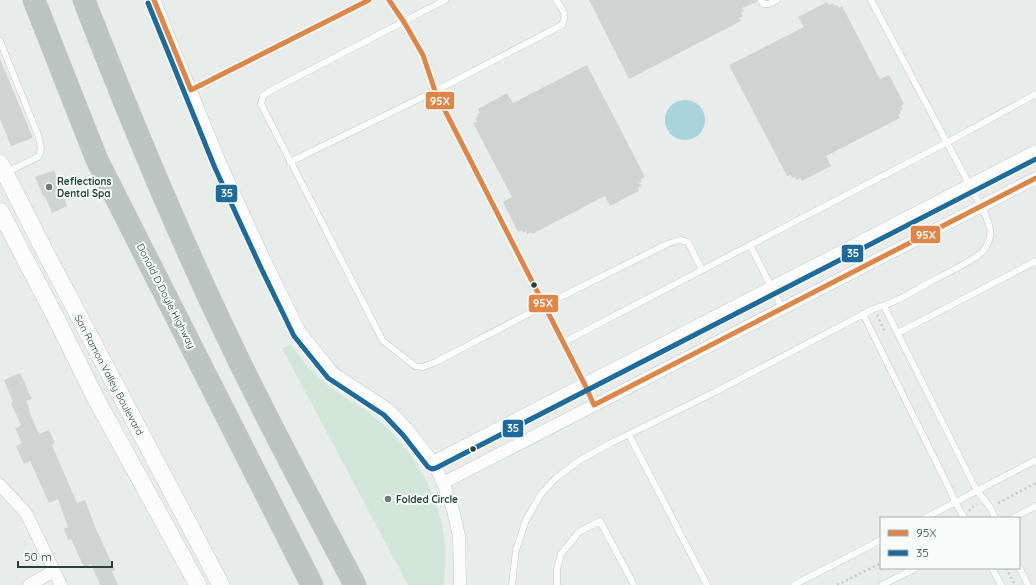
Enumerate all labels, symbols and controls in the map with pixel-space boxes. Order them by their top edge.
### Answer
line badge: 95X [425,91,455,110]
text: 95X [430,94,450,108]
place label: Reflections Dental Spa [57,175,112,200]
marker: Reflections Dental Spa [44,182,54,192]
line badge: 35 [215,184,238,203]
text: 35 [221,186,233,200]
line badge: 95X [910,225,941,244]
text: 95X [916,228,936,242]
street label: Donald D Doyle Highway [134,241,198,351]
line badge: 35 [841,244,864,263]
text: 35 [847,246,859,260]
unlabelled marker [529,280,539,290]
line badge: 95X [528,294,559,313]
text: 95X [533,296,553,310]
street label: San Ramon Valley Boulevard [72,312,146,438]
line badge: 35 [502,419,524,438]
text: 35 [507,421,519,435]
unlabelled marker [468,444,478,454]
place label: Folded Circle [396,493,458,506]
marker: Folded Circle [383,494,393,504]
legend [880,517,1020,569]
text: 95X [916,525,937,540]
scale bar [18,543,112,569]
text: 35 [916,545,929,560]
text: 50 m [24,549,52,564]

